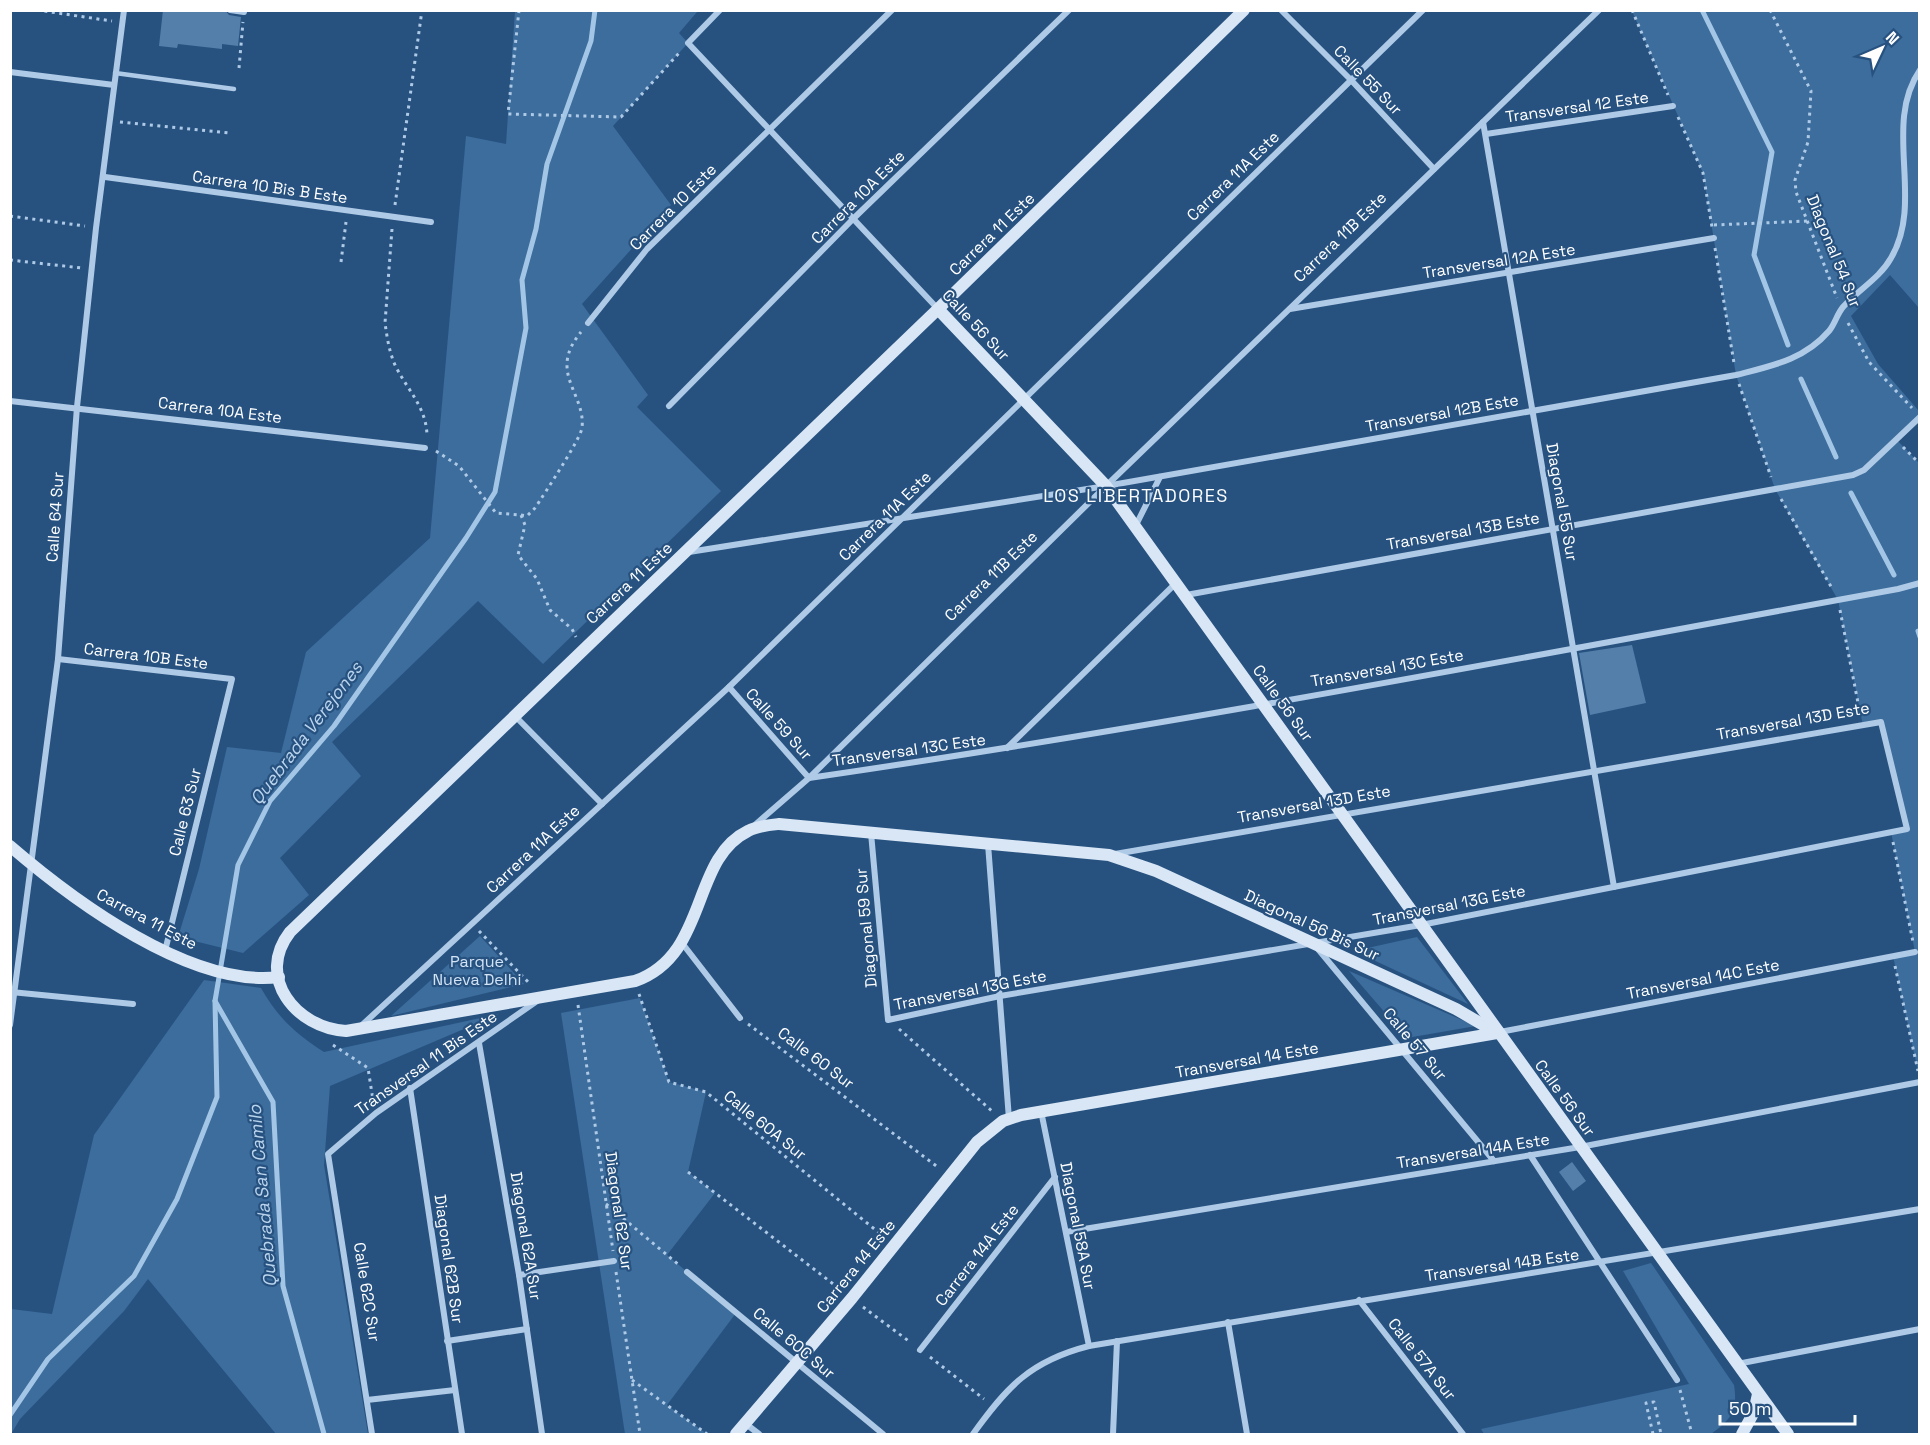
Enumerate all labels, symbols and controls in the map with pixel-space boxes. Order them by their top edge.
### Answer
north arrow [1852,18,1912,78]
text: N [1881,27,1904,49]
street label: Calle 55 Sur [1329,40,1407,120]
street label: Transversal 12 Este [1504,87,1650,127]
street label: Carrera 11A Este [1182,126,1284,226]
street label: Carrera 10A Este [807,146,909,248]
street label: Carrera 10 Este [625,159,721,255]
street label: Carrera 10 Bis B Este [191,166,349,208]
street label: Carrera 11B Este [1289,187,1391,287]
street label: Carrera 11 Este [945,188,1039,280]
street label: Diagonal 54 Sur [1802,191,1866,311]
street label: Transversal 12A Este [1421,239,1577,283]
street label: Calle 56 Sur [938,285,1014,365]
street label: Transversal 12B Este [1364,389,1520,437]
street label: Carrera 10A Este [157,392,283,428]
street label: Diagonal 55 Sur [1541,441,1583,563]
street label: Carrera 11A Este [834,466,936,566]
street label: Calle 64 Sur [41,471,69,563]
district label: LOS LIBERTADORES [1043,484,1229,507]
street label: Transversal 13B Este [1385,507,1541,555]
street label: Carrera 11B Este [940,526,1042,626]
street label: Carrera 11 Este [581,537,677,629]
street label: Carrera 10B Este [83,638,209,674]
street label: Transversal 13C Este [1309,644,1465,692]
water label: Quebrada Verejones [245,657,368,809]
street label: Calle 56 Sur [1248,660,1318,746]
street label: Calle 59 Sur [741,684,817,764]
street label: Transversal 13D Este [1715,697,1871,745]
street label: Transversal 13C Este [831,729,987,771]
street label: Calle 63 Sur [164,766,206,858]
street label: Transversal 13D Este [1236,780,1392,828]
street label: Carrera 11A Este [482,800,584,898]
street label: Diagonal 59 Sur [850,867,882,989]
street label: Transversal 13G Este [1371,880,1527,930]
street label: Carrera 11 Este [93,884,201,954]
street label: Diagonal 56 Bis Sur [1241,884,1383,966]
park label: Parque Nueva Delhi [433,951,521,990]
street label: Transversal 14C Este [1625,954,1781,1004]
street label: Transversal 13G Este [892,965,1048,1015]
street label: Calle 57 Sur [1378,1003,1452,1085]
street label: Transversal 11 Bis Este [351,1006,501,1120]
street label: Calle 60 Sur [773,1022,859,1094]
street label: Transversal 14 Este [1174,1037,1320,1083]
street label: Calle 56 Sur [1530,1055,1600,1141]
street label: Calle 60A Sur [719,1085,811,1165]
water label: Quebrada San Camilo [243,1103,281,1288]
street label: Transversal 14A Este [1395,1129,1551,1173]
street label: Diagonal 62 Sur [600,1150,638,1272]
street label: Diagonal 58A Sur [1055,1160,1101,1292]
street label: Diagonal 62A Sur [505,1170,547,1302]
street label: Diagonal 62B Sur [430,1193,468,1325]
street label: Carrera 14A Este [930,1200,1024,1310]
street label: Carrera 14 Este [812,1215,900,1317]
street label: Calle 62C Sur [349,1241,385,1343]
street label: Transversal 14B Este [1424,1244,1580,1286]
street label: Calle 60C Sur [749,1303,839,1383]
street label: Calle 57A Sur [1383,1314,1461,1404]
scale bar [1720,1388,1855,1426]
text: 50 m [1729,1397,1771,1420]

